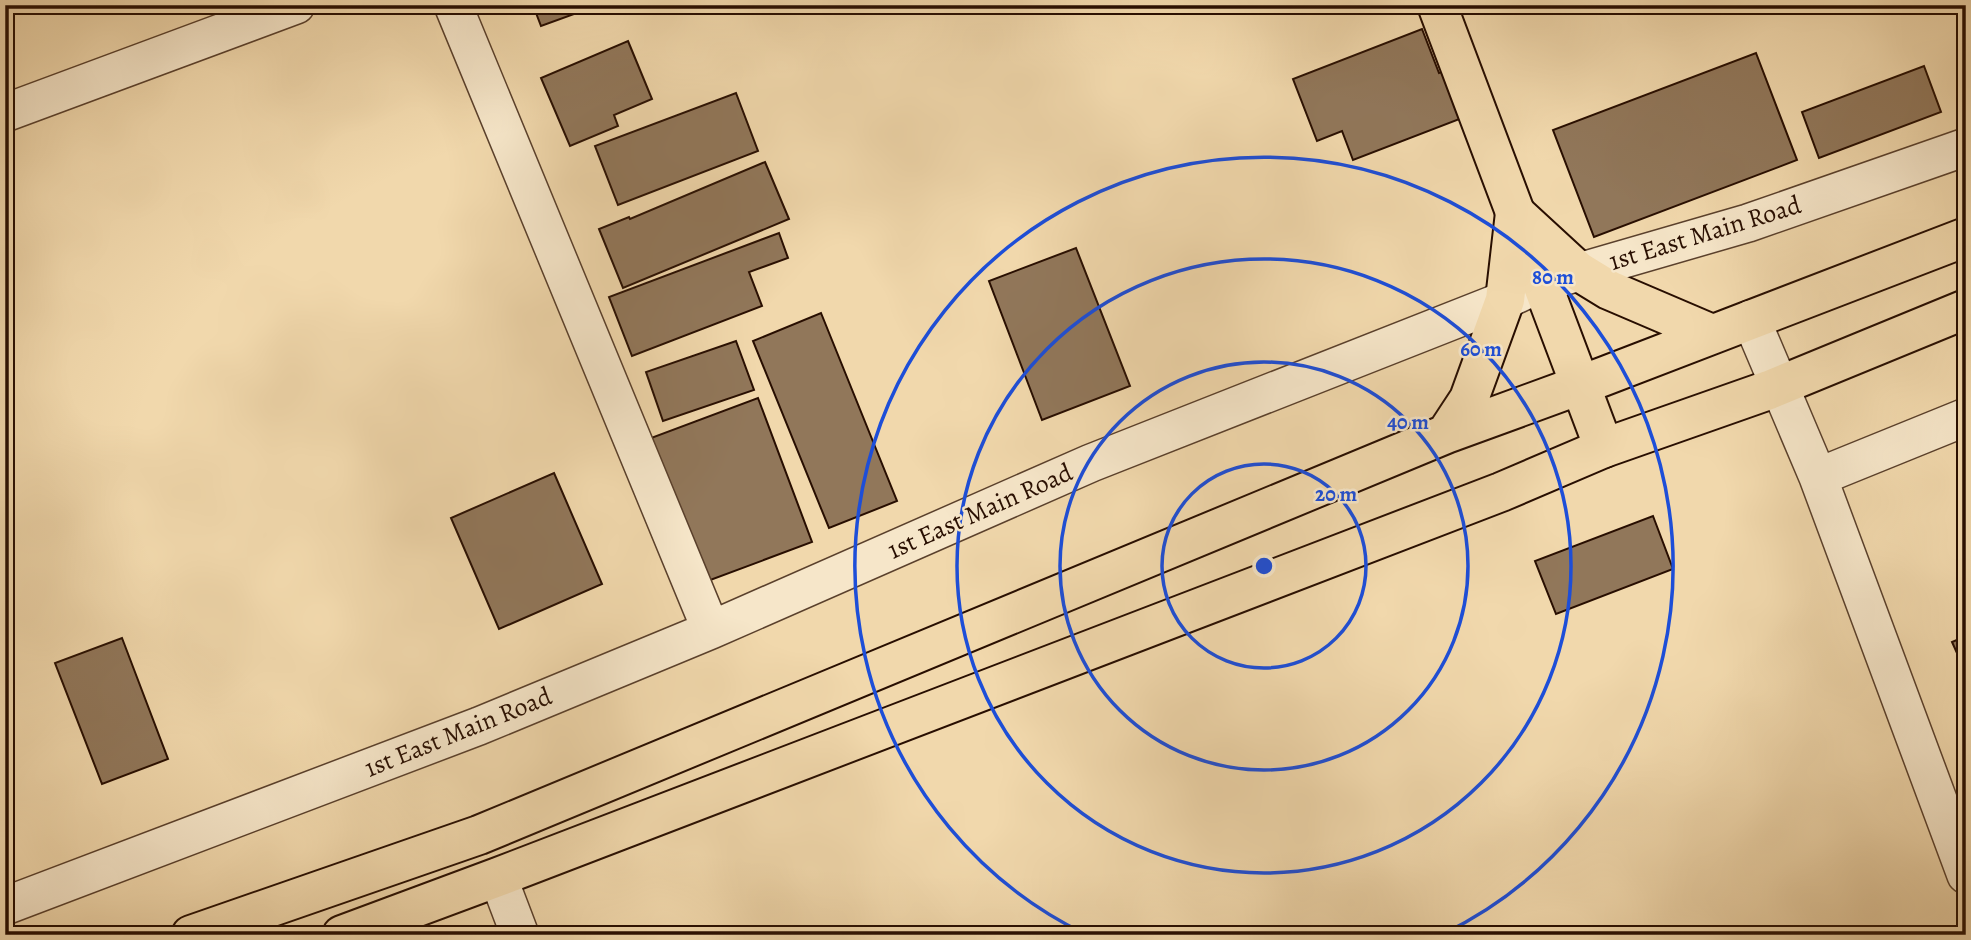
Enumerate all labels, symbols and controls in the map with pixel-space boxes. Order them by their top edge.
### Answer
street label: 1st East Main Road [1605,187,1805,279]
text: 80 m [1532,263,1574,291]
text: 60 m [1460,335,1502,363]
text: 40 m [1387,408,1429,436]
street label: 1st East Main Road [882,455,1078,567]
text: 20 m [1315,480,1357,508]
centre of rings [1252,554,1276,578]
street label: 1st East Main Road [359,678,557,785]

